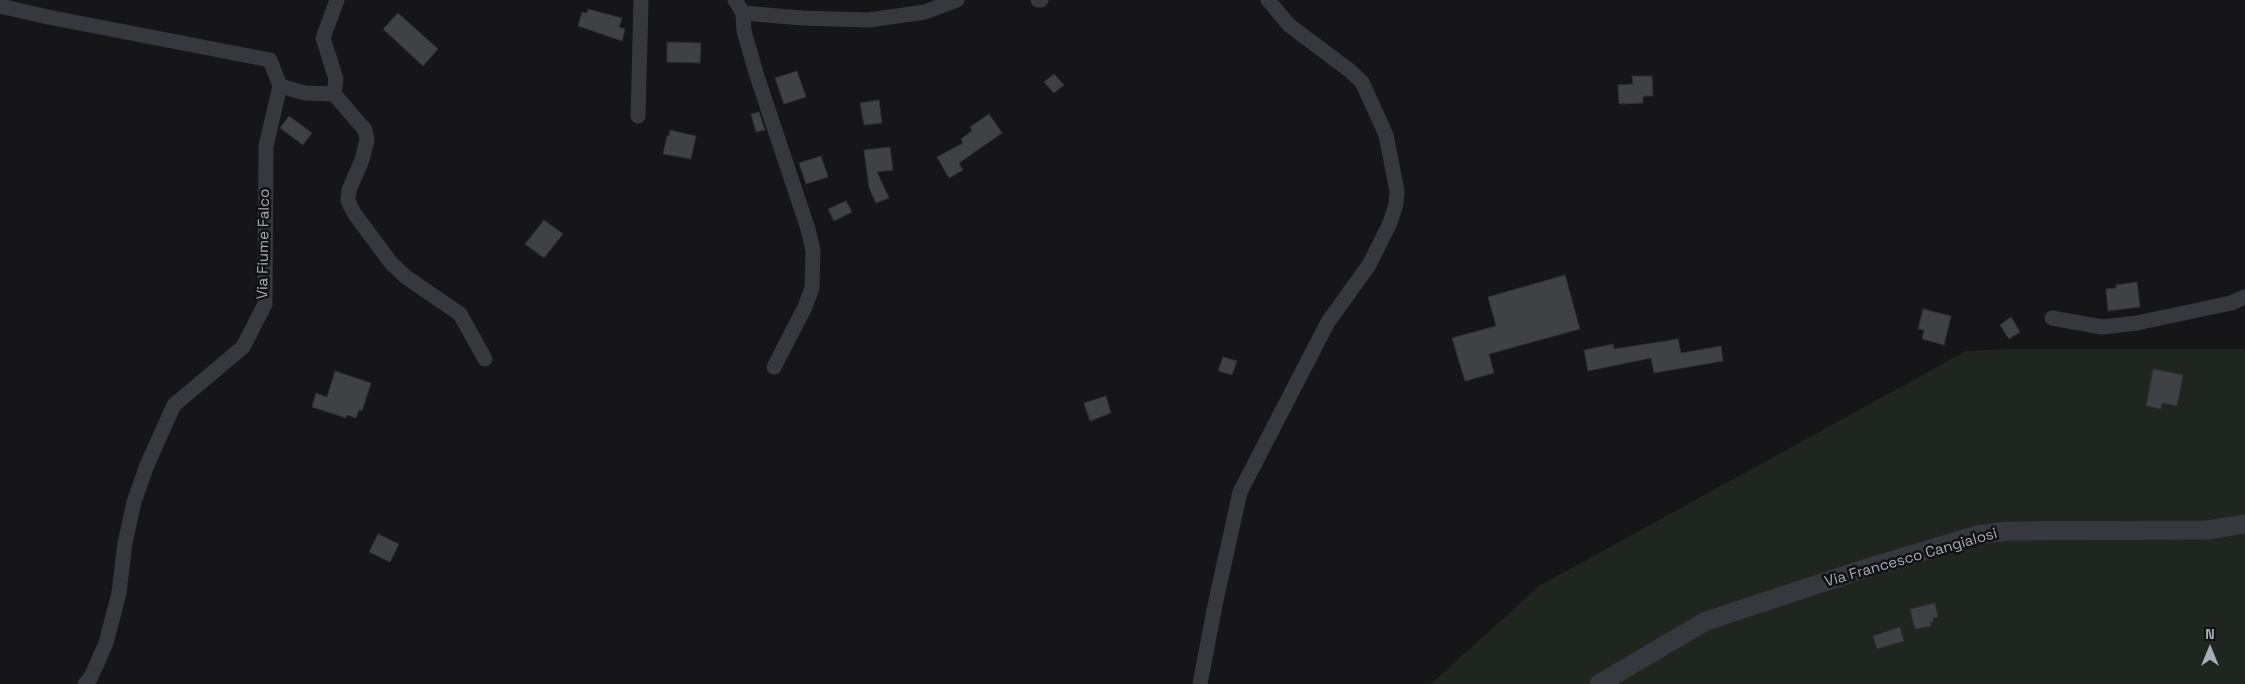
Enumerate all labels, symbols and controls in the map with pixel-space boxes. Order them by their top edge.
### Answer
street label: Via Fiume Falco [254,189,274,299]
street label: Via Francesco Cangialosi [1823,525,1999,591]
north arrow [2185,624,2235,674]
text: N [2205,625,2215,643]

